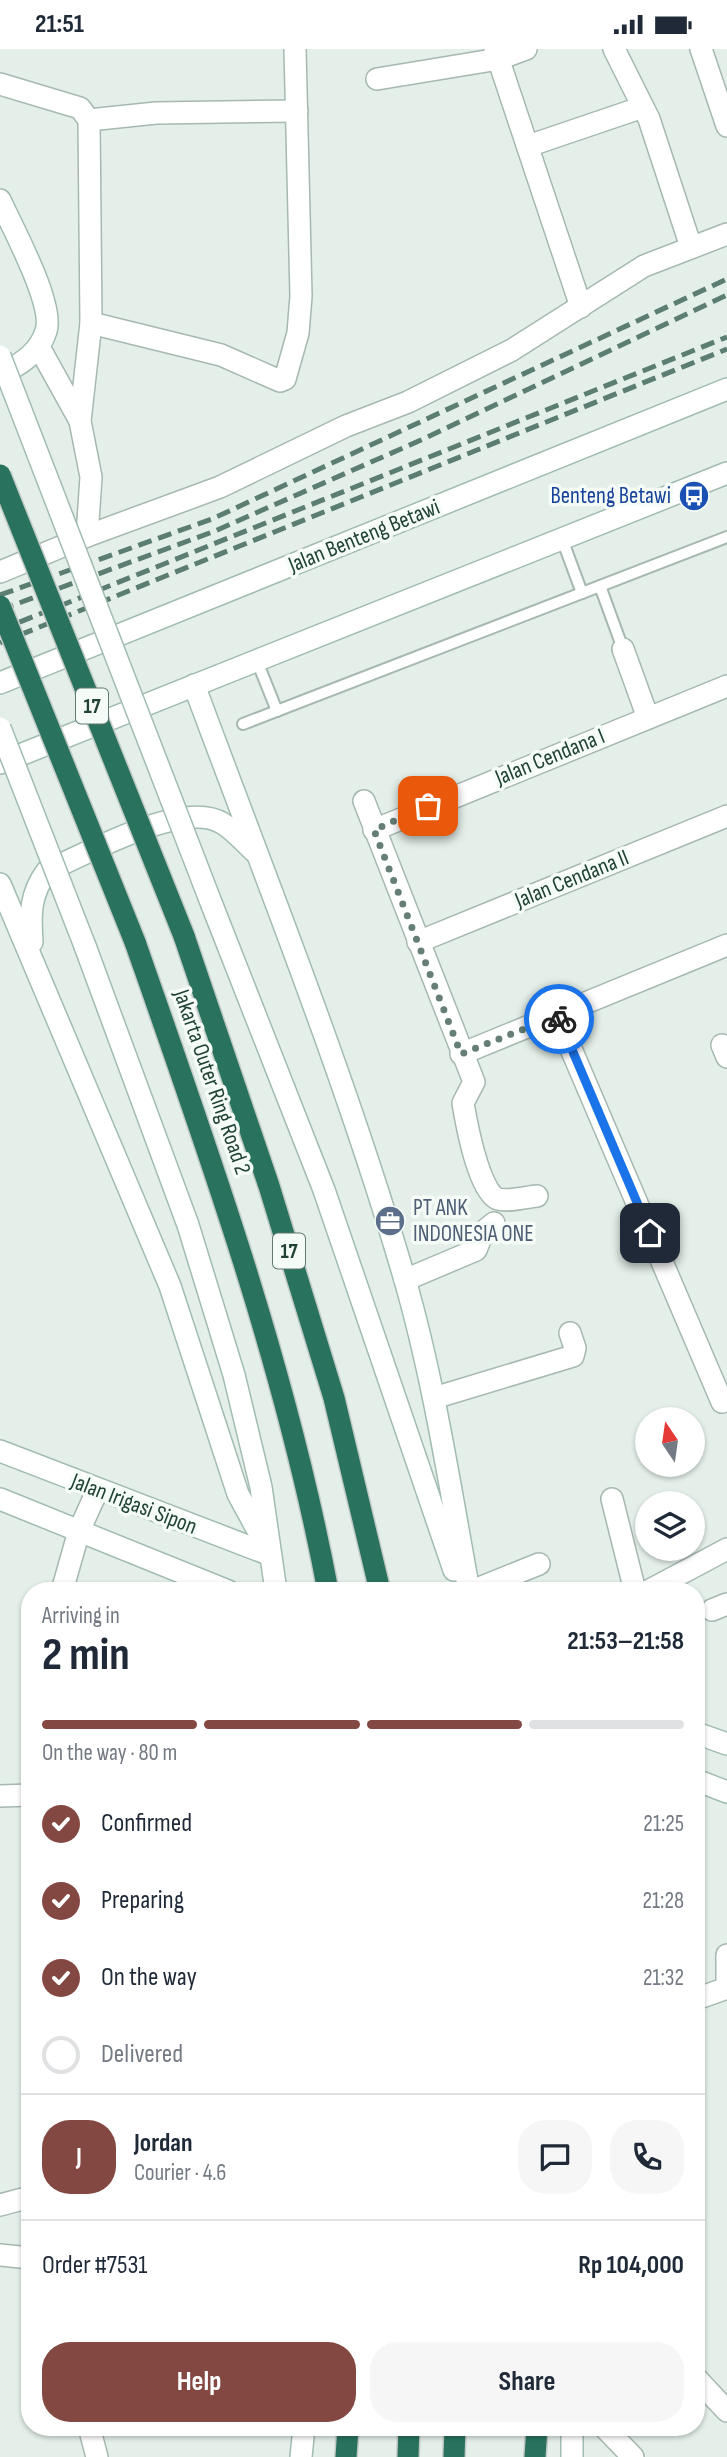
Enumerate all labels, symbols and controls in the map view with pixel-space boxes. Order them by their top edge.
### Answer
text: 21:51 [35,9,84,40]
bus stop icon: Benteng Betawi [677,479,711,513]
place label: Benteng Betawi [551,482,671,510]
street label: Jalan Benteng Betawi [283,493,444,579]
road number: 17 [76,689,108,723]
street label: Jalan Cendana I [490,722,609,792]
pin [398,776,458,836]
icon: bag [409,787,447,825]
street label: Jalan Cendana II [510,843,633,915]
courier [524,984,594,1054]
street label: Jakarta Outer Ring Road 2 [167,985,257,1178]
icon: bike [540,1000,578,1038]
place label: PT ANK INDONESIA ONE [413,1194,534,1248]
pin [620,1203,680,1263]
office icon: PT ANK INDONESIA ONE [373,1204,407,1238]
icon: home [631,1214,669,1252]
road number: 17 [273,1233,305,1269]
north arrow [635,1407,705,1477]
map controls [635,1407,705,1561]
street label: Jalan Irigasi Sipon [66,1467,201,1541]
button: layers [635,1491,705,1561]
text: Arriving in [42,1602,120,1630]
text: 21:53–21:58 [567,1626,684,1657]
text: 2 min [42,1628,130,1683]
text: On the way · 80 m [42,1739,177,1767]
icon: check [42,1805,80,1843]
text: Confirmed [101,1808,192,1839]
text: 21:25 [643,1810,684,1838]
icon: check [42,1882,80,1920]
text: Preparing [101,1885,184,1916]
text: 21:28 [643,1887,684,1915]
icon: check [42,1959,80,1997]
text: On the way [101,1962,197,1993]
text: 21:32 [643,1964,684,1992]
text: Delivered [101,2039,183,2070]
button: chat [518,2120,592,2194]
button: phone [610,2120,684,2194]
text: Jordan [134,2128,192,2159]
text: J [76,2142,82,2173]
text: Courier · 4.6 [134,2159,226,2187]
text: Order #7531 [42,2250,147,2281]
text: Rp 104,000 [578,2250,684,2281]
button: Help [42,2342,356,2422]
button: Share [370,2342,684,2422]

